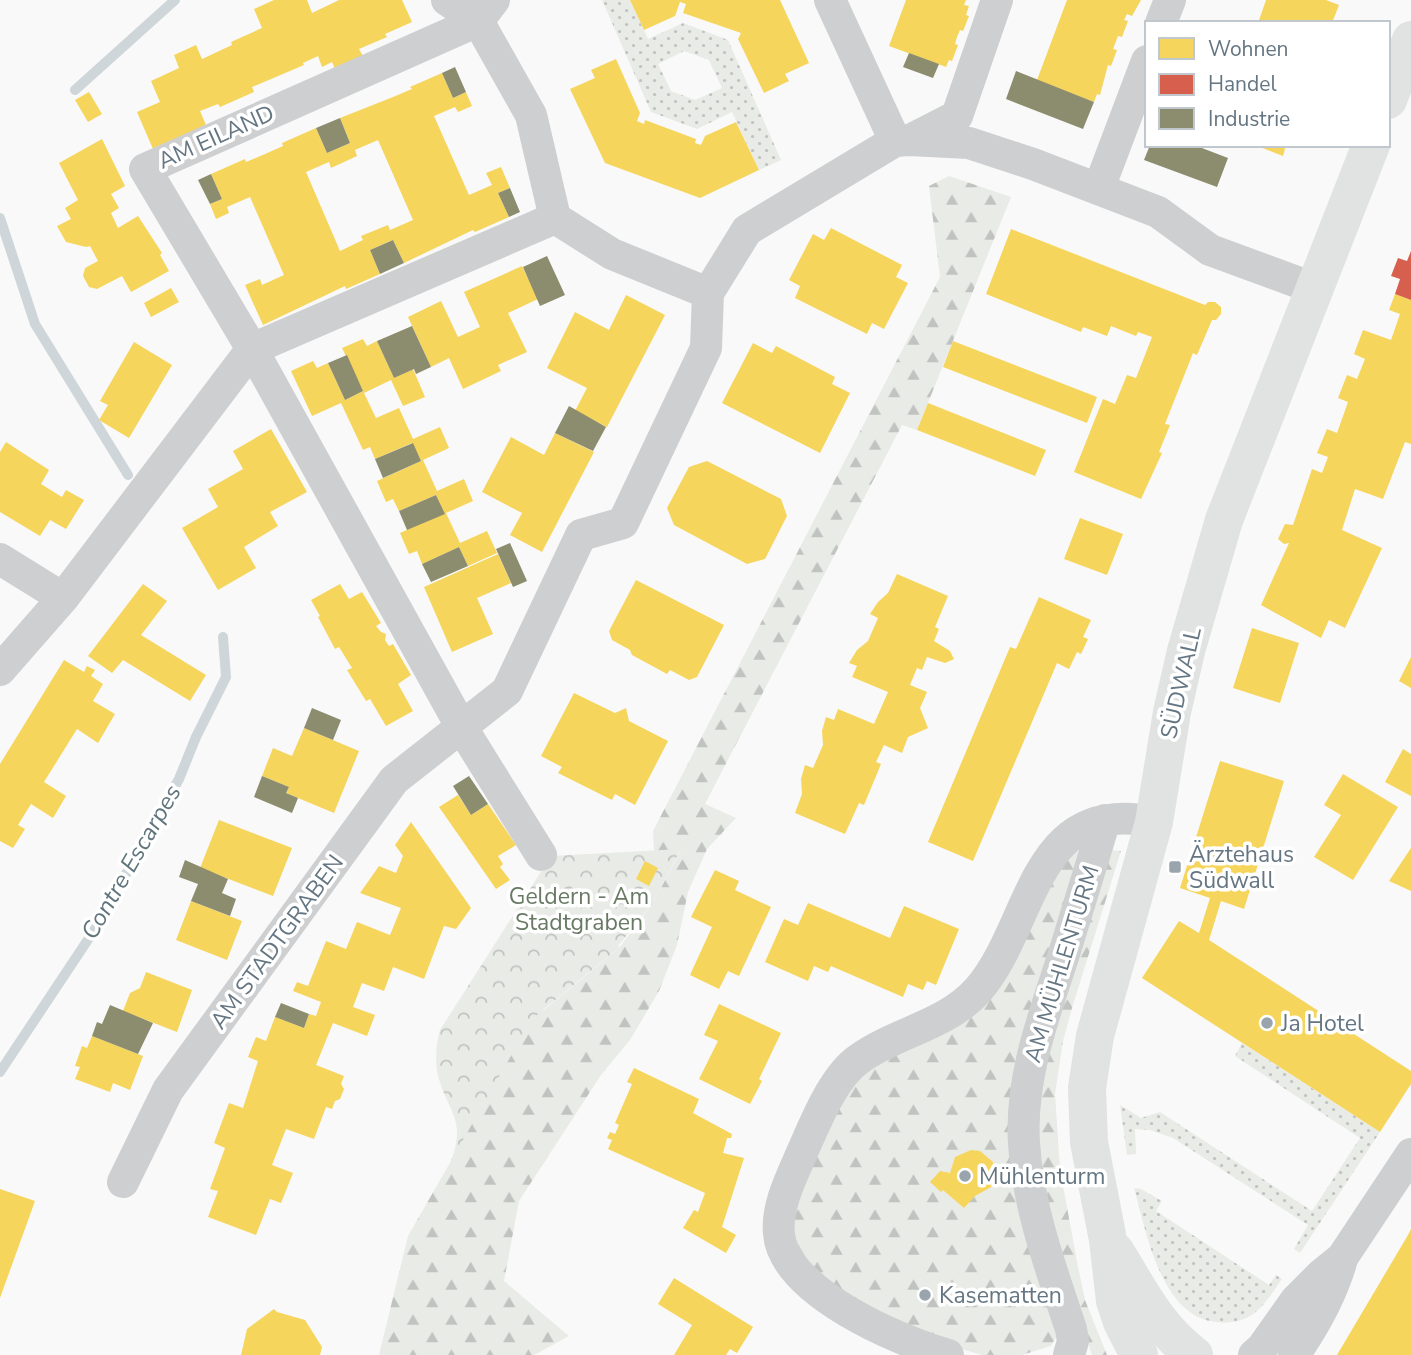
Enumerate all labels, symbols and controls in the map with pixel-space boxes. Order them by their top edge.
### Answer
legend [1145,21,1390,147]
text: Wohnen [1208,35,1289,63]
text: Handel [1208,70,1277,98]
street label: AM EILAND [153,98,279,176]
text: Industrie [1208,105,1290,133]
street label: SÜDWALL [1153,624,1209,742]
water label: Contre Escarpes [74,779,188,945]
place label: Ärztehaus Südwall [1189,839,1294,896]
street label: AM STADTGRABEN [203,849,351,1035]
marker: Ärztehaus Südwall [1167,859,1183,875]
street label: AM MÜHLENTURM [1017,862,1107,1066]
park label: Geldern - Am Stadtgraben [509,881,649,938]
place label: Ja Hotel [1280,1008,1364,1039]
marker: Ja Hotel [1259,1015,1275,1031]
place label: Mühlenturm [979,1161,1106,1192]
marker: Mühlenturm [957,1168,973,1184]
place label: Kasematten [939,1280,1062,1311]
marker: Kasematten [917,1287,933,1303]

